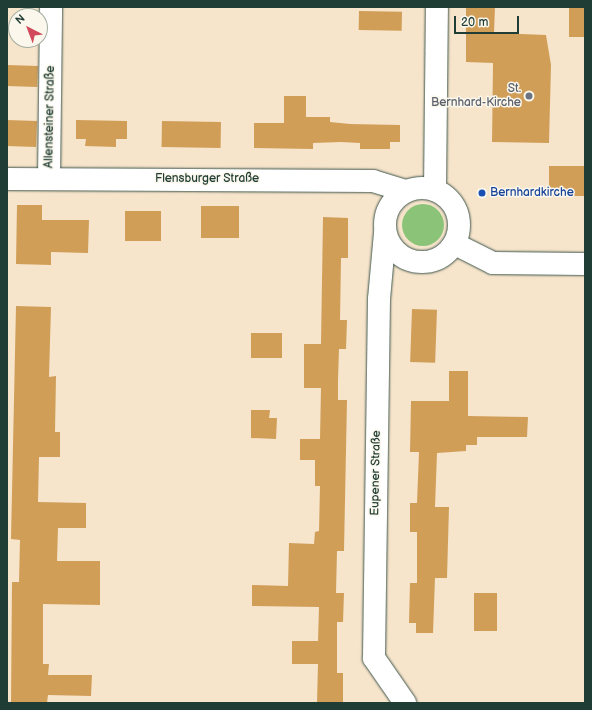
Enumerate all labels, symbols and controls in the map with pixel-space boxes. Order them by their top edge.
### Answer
north arrow [8,8,48,48]
scale bar [456,8,521,34]
text: N [13,12,28,27]
text: 20 m [461,15,488,30]
street label: Allensteiner Straße [42,65,58,169]
place label: St. Bernhard-Kirche [431,82,521,110]
marker: St. Bernhard-Kirche [524,91,534,101]
street label: Flensburger Straße [155,172,259,186]
place label: Bernhardkirche [490,186,574,200]
marker: Bernhardkirche [477,188,487,198]
street label: Eupener Straße [368,430,384,516]

